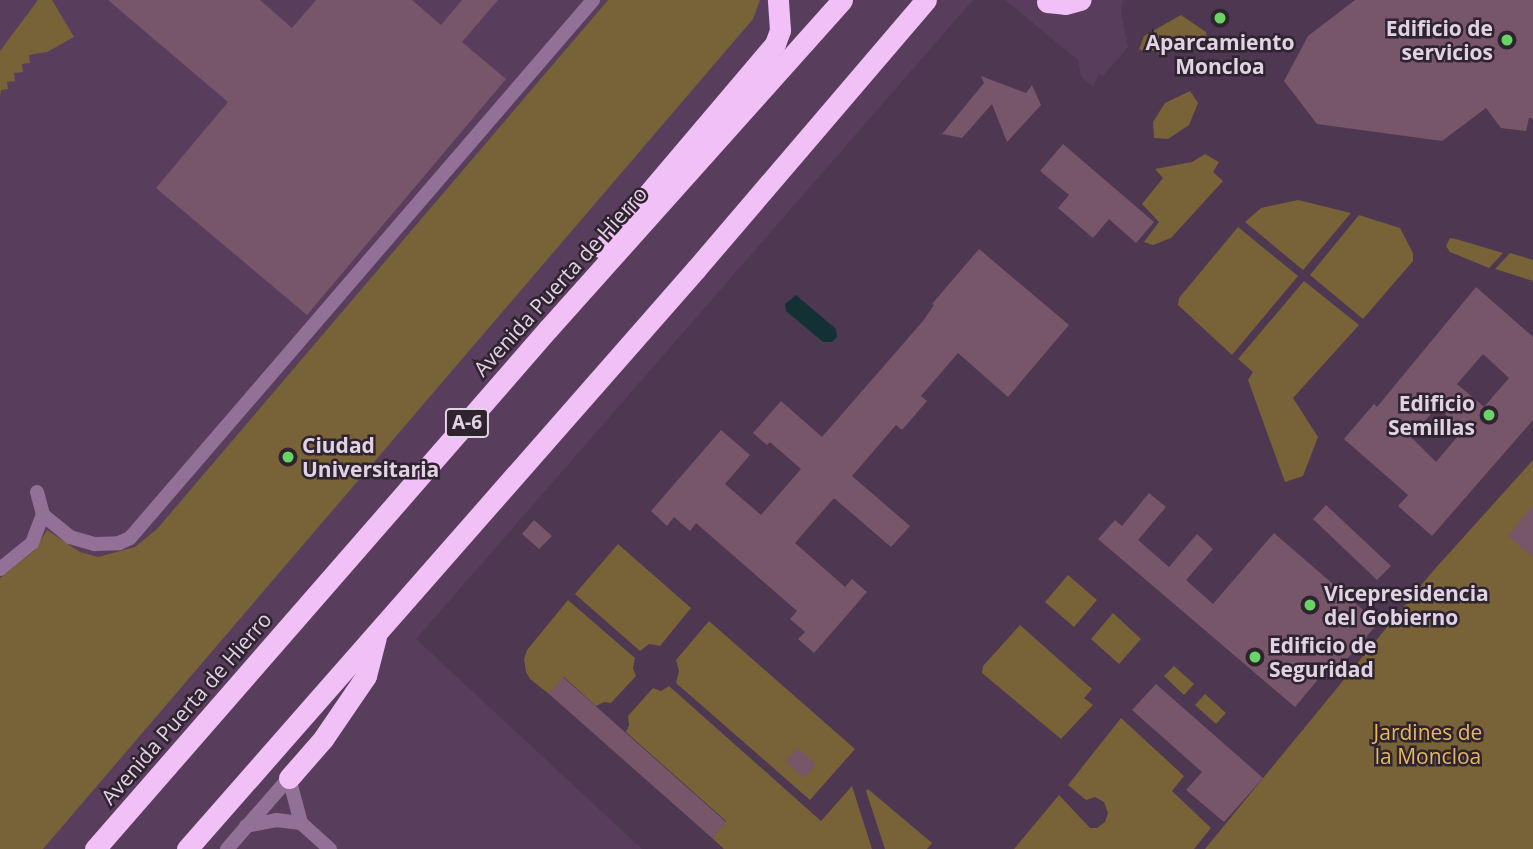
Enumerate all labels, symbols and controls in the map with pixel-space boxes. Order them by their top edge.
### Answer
marker: Aparcamiento Moncloa [1212,10,1228,26]
place label: Edificio de servicios [1386,15,1493,65]
place label: Aparcamiento Moncloa [1146,29,1294,79]
marker: Edificio de servicios [1499,32,1515,48]
street label: Avenida Puerta de Hierro [468,181,652,381]
place label: Edificio Semillas [1388,390,1475,440]
marker: Edificio Semillas [1481,407,1497,423]
road number: A-6 [444,408,490,438]
place label: Ciudad Universitaria [302,432,439,482]
marker: Ciudad Universitaria [280,449,296,465]
place label: Vicepresidencia del Gobierno [1324,580,1489,630]
marker: Vicepresidencia del Gobierno [1302,597,1318,613]
street label: Avenida Puerta de Hierro [96,607,276,809]
place label: Edificio de Seguridad [1269,632,1376,682]
marker: Edificio de Seguridad [1247,649,1263,665]
park label: Jardines de la Moncloa [1374,719,1482,769]

